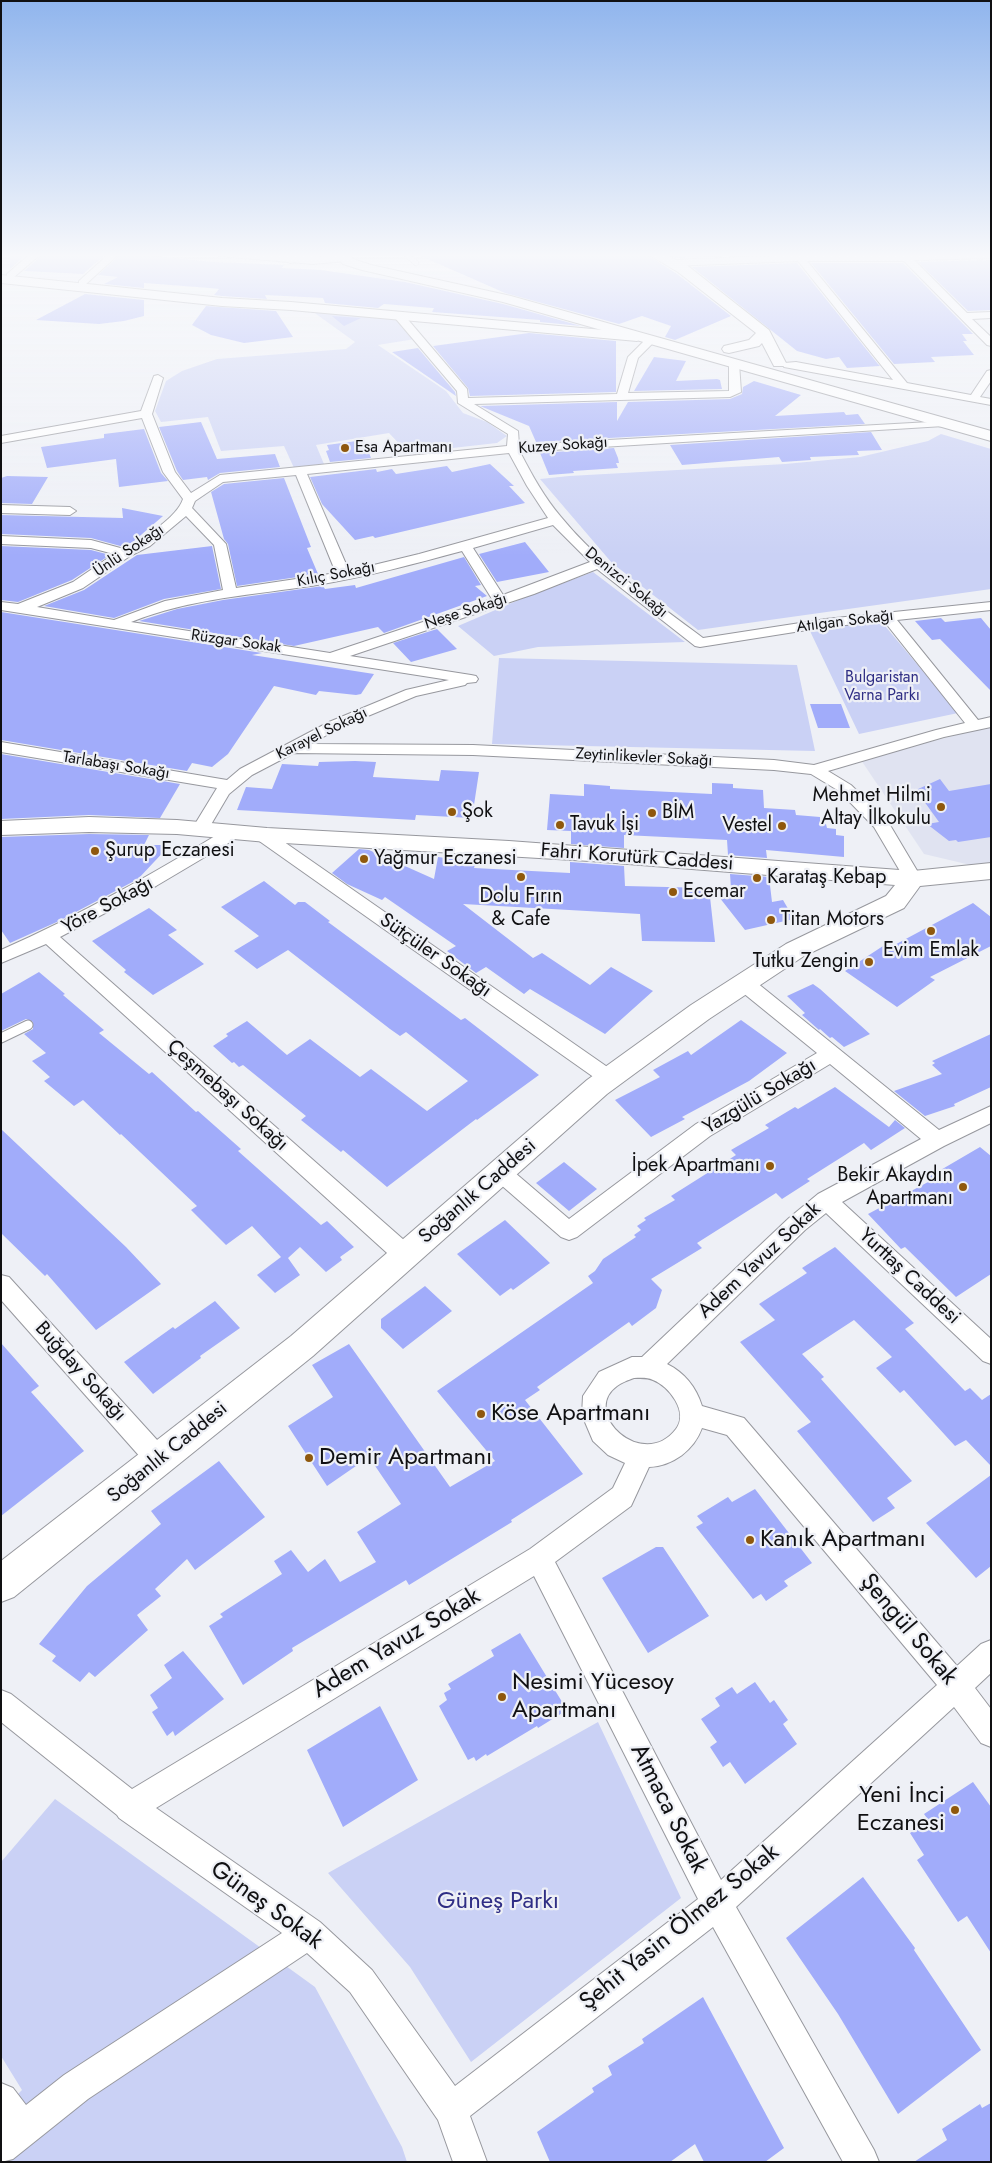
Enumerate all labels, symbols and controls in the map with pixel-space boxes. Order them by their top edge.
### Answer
street label: Kuzey Sokağı [518,433,608,459]
place label: Esa Apartmanı [355,438,452,458]
marker: Esa Apartmanı [339,442,351,454]
street label: Ünlü Sokağı [90,520,168,582]
street label: Denizci Sokağı [581,544,671,622]
street label: Kılıç Sokağı [295,558,377,592]
street label: Neşe Sokağı [422,590,510,634]
street label: Atılgan Sokağı [795,607,895,637]
street label: Rüzgar Sokak [190,626,282,658]
park label: Bulgaristan Varna Parkı [844,668,920,706]
street label: Karayel Sokağı [273,704,371,764]
street label: Zeytinlikevler Sokağı [575,745,713,771]
street label: Tarlabaşı Sokağı [61,748,171,784]
place label: Mehmet Hilmi Altay İlkokulu [812,784,931,831]
place label: Şok [462,800,493,824]
place label: BİM [662,801,694,825]
marker: Mehmet Hilmi Altay İlkokulu [935,801,947,813]
marker: Şok [446,806,458,818]
marker: BİM [646,807,658,819]
place label: Tavuk İşi [570,813,639,837]
place label: Vestel [722,814,772,838]
marker: Tavuk İşi [554,819,566,831]
marker: Vestel [776,820,788,832]
place label: Şurup Eczanesi [105,839,235,863]
street label: Fahri Korutürk Caddesi [540,839,734,877]
marker: Şurup Eczanesi [89,845,101,857]
place label: Yağmur Eczanesi [374,847,517,871]
marker: Yağmur Eczanesi [358,853,370,865]
place label: Karataş Kebap [767,866,886,890]
marker: Dolu Fırın & Cafe [515,871,527,883]
street label: Yöre Sokağı [58,872,158,940]
marker: Karataş Kebap [751,872,763,884]
place label: Ecemar [683,880,746,904]
place label: Dolu Fırın & Cafe [480,885,562,932]
marker: Ecemar [667,886,679,898]
place label: Titan Motors [781,908,884,932]
street label: Sütçüler Sokağı [374,909,496,1003]
marker: Titan Motors [765,914,777,926]
marker: Evim Emlak [925,925,937,937]
place label: Evim Emlak [883,939,979,963]
place label: Tutku Zengin [753,950,859,974]
marker: Tutku Zengin [863,956,875,968]
street label: Çeşmebaşı Sokağı [161,1035,293,1157]
street label: Yazgülü Sokağı [699,1054,821,1140]
street label: Soğanlık Caddesi [414,1135,542,1249]
place label: İpek Apartmanı [632,1154,760,1178]
marker: İpek Apartmanı [764,1160,776,1172]
place label: Bekir Akaydın Apartmanı [837,1164,953,1211]
marker: Bekir Akaydın Apartmanı [957,1181,969,1193]
street label: Adem Yavuz Sokak [694,1198,826,1324]
street label: Yurttaş Caddesi [853,1224,965,1330]
street label: Buğday Sokağı [29,1317,131,1427]
street label: Soğanlık Caddesi [103,1397,233,1509]
place label: Köse Apartmanı [491,1400,650,1428]
marker: Köse Apartmanı [475,1408,487,1420]
place label: Demir Apartmanı [319,1444,492,1472]
marker: Demir Apartmanı [303,1452,315,1464]
place label: Kanık Apartmanı [760,1526,926,1554]
marker: Kanık Apartmanı [744,1534,756,1546]
street label: Şengül Sokak [853,1569,963,1691]
street label: Adem Yavuz Sokak [308,1583,486,1705]
place label: Nesimi Yücesoy Apartmanı [512,1669,674,1725]
marker: Nesimi Yücesoy Apartmanı [496,1691,508,1703]
street label: Atmaca Sokak [623,1740,713,1878]
place label: Yeni İnci Eczanesi [857,1782,945,1838]
marker: Yeni İnci Eczanesi [949,1804,961,1816]
street label: Şehit Yasin Ölmez Sokak [575,1839,785,2017]
street label: Güneş Sokak [204,1856,328,1956]
park label: Güneş Parkı [437,1888,559,1916]

